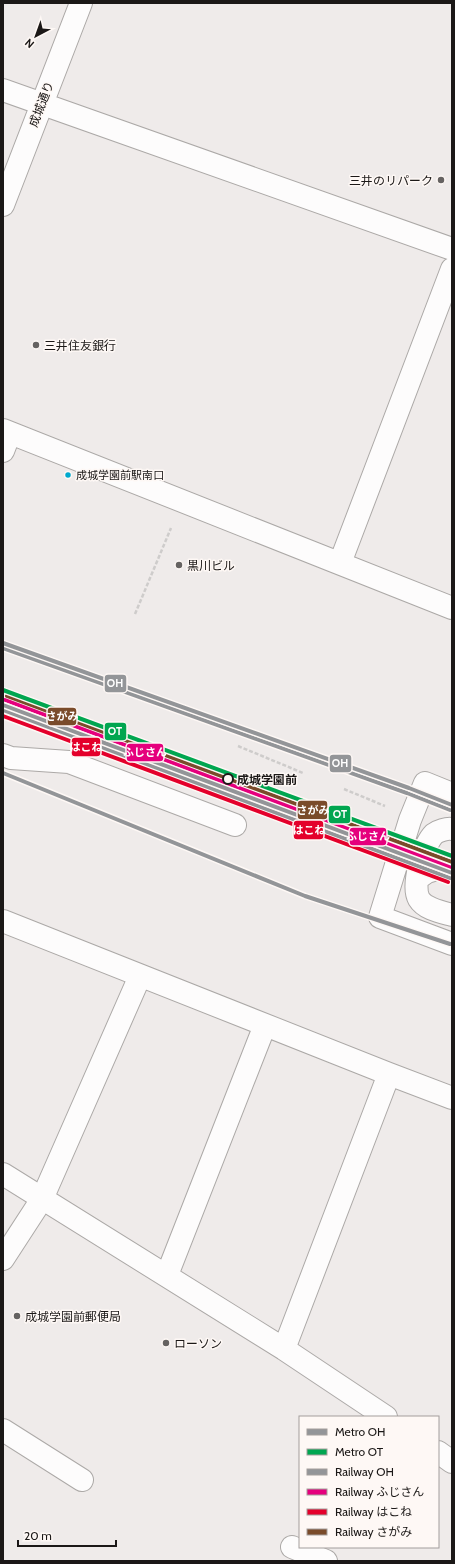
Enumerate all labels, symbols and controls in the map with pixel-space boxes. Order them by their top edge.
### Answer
north arrow [16,16,56,56]
text: N [22,36,37,51]
street label: 成城通り [25,79,57,129]
place label: 三井のリパーク [349,173,433,188]
marker: 三井のリパーク [436,175,446,185]
place label: 三井住友銀行 [44,338,116,353]
marker: 三井住友銀行 [31,340,41,350]
place label: 成城学園前駅南口 [76,468,164,482]
marker: 成城学園前駅南口 [63,470,73,480]
place label: 黒川ビル [187,558,235,573]
marker: 黒川ビル [174,560,184,570]
line badge: OH [104,674,127,693]
text: OH [107,676,123,690]
line badge: さがみ [47,707,77,726]
text: さがみ [46,709,79,723]
line badge: OT [104,722,127,741]
text: OT [108,724,122,738]
line badge: はこね [71,737,101,757]
text: はこね [70,740,103,754]
line badge: ふじさん [126,743,164,762]
text: ふじさん [123,745,167,759]
line badge: OH [329,754,352,773]
text: OH [332,756,348,770]
place label: 成城学園前 [237,772,297,787]
marker: 成城学園前 [222,773,234,785]
line badge: さがみ [297,800,328,820]
text: さがみ [297,803,330,817]
line badge: OT [328,805,351,824]
text: OT [333,807,347,821]
line badge: はこね [293,820,324,840]
text: はこね [293,823,326,837]
line badge: ふじさん [349,827,387,846]
text: ふじさん [346,829,390,843]
place label: 成城学園前郵便局 [25,1309,121,1324]
marker: 成城学園前郵便局 [12,1311,22,1321]
place label: ローソン [174,1336,222,1351]
marker: ローソン [161,1338,171,1348]
legend [299,1416,439,1548]
text: Metro OH [335,1424,385,1439]
text: Metro OT [335,1444,384,1459]
text: Railway OH [335,1464,394,1479]
text: Railway ふじさん [335,1484,424,1499]
text: Railway はこね [335,1504,412,1519]
scale bar [18,1522,116,1548]
text: Railway さがみ [335,1524,412,1539]
text: 20 m [24,1528,52,1543]

